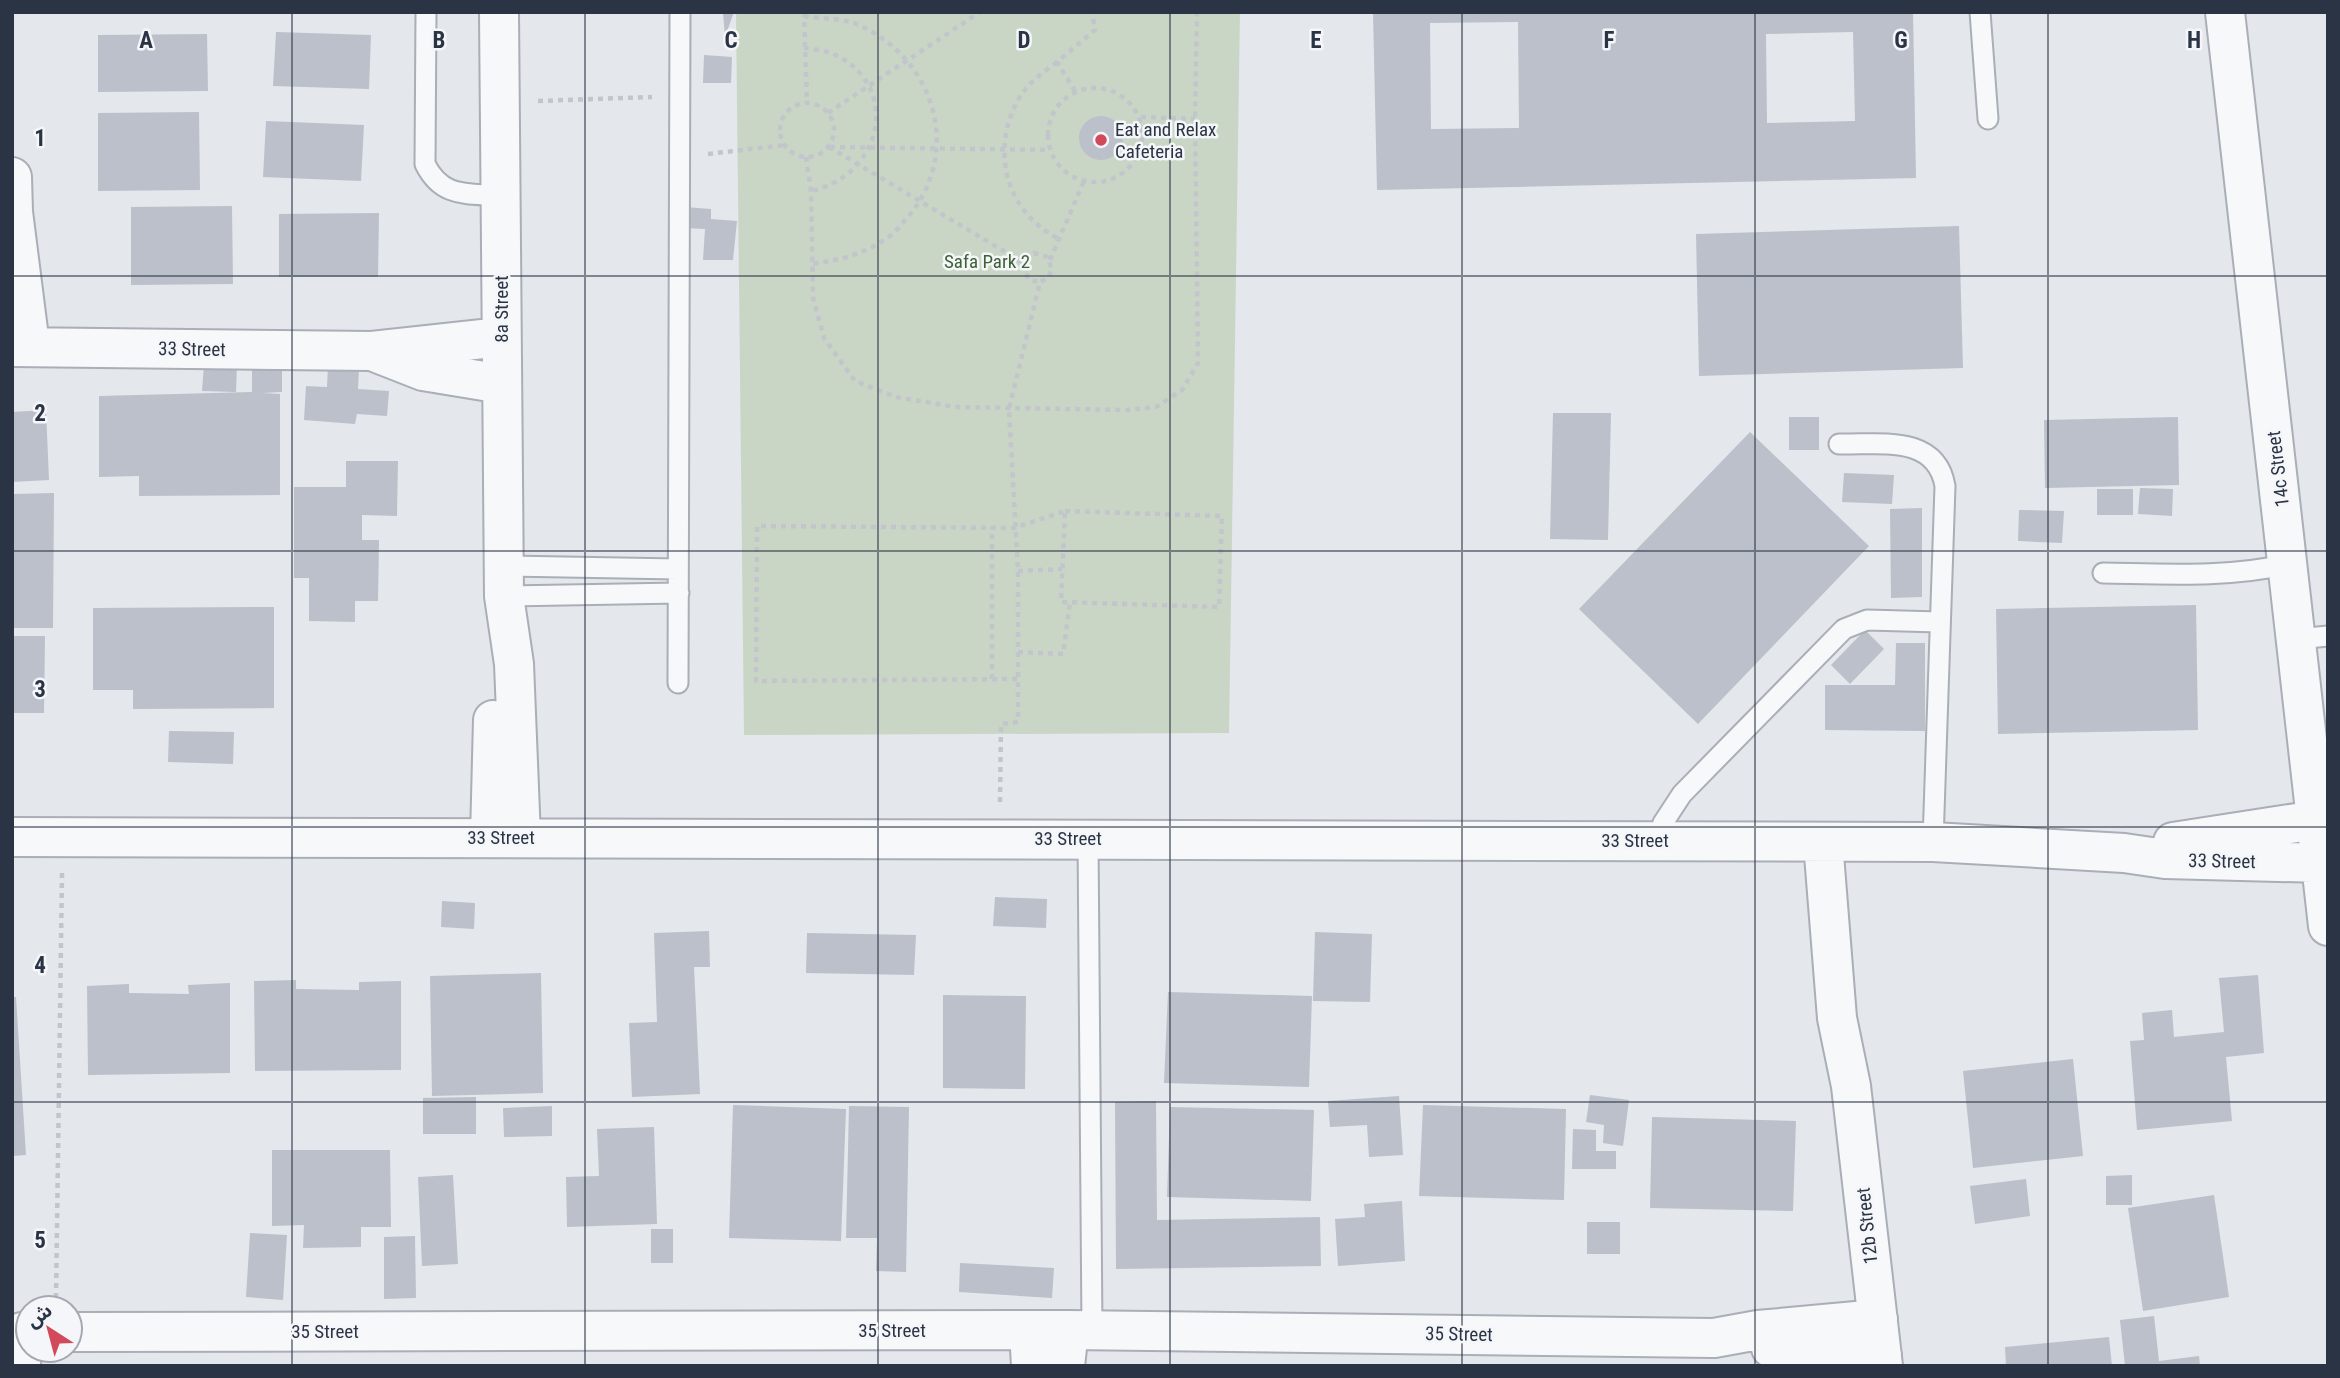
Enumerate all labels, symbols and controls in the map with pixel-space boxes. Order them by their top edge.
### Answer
text: A [139,27,153,54]
text: B [433,27,445,54]
text: C [724,27,738,54]
text: D [1018,27,1031,54]
text: E [1310,27,1322,54]
text: F [1604,27,1615,54]
text: G [1894,27,1908,54]
text: H [2187,27,2201,54]
place label: Eat and Relax Cafeteria [1115,118,1216,163]
text: 1 [34,125,46,152]
marker: Eat and Relax Cafeteria [1093,132,1109,148]
park label: Safa Park 2 [944,250,1030,273]
street label: 8a Street [490,275,513,343]
street label: 33 Street [158,337,226,361]
text: 2 [34,400,46,427]
street label: 14c Street [2262,430,2294,508]
text: 3 [34,676,46,703]
street label: 33 Street [467,826,535,849]
street label: 33 Street [1034,827,1102,850]
street label: 33 Street [1601,829,1669,852]
street label: 33 Street [2188,849,2256,873]
text: 4 [34,952,46,979]
street label: 12b Street [1852,1187,1882,1265]
text: 5 [34,1227,46,1254]
north arrow [14,1294,84,1364]
text: ش [22,1299,57,1333]
street label: 35 Street [858,1319,926,1342]
street label: 35 Street [291,1320,359,1343]
street label: 35 Street [1425,1322,1493,1346]

